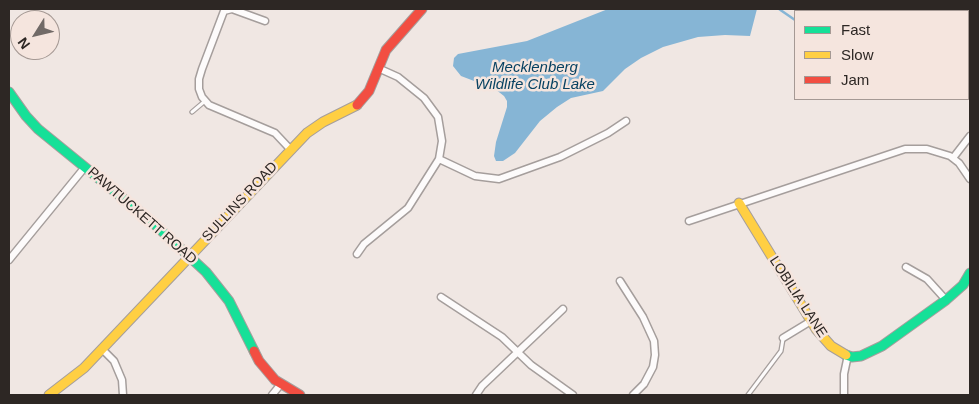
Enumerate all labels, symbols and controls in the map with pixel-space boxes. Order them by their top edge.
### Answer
north arrow [10,10,60,60]
legend [794,10,969,100]
text: Fast [841,21,870,38]
text: N [14,34,33,52]
text: Slow [841,46,874,63]
water label: Mecklenberg Wildlife Club Lake [475,59,595,94]
text: Jam [841,71,869,88]
street label: SULLINS ROAD [199,159,281,245]
street label: PAWTUCKETT ROAD [84,164,200,268]
street label: LOBILIA LANE [766,253,830,341]

